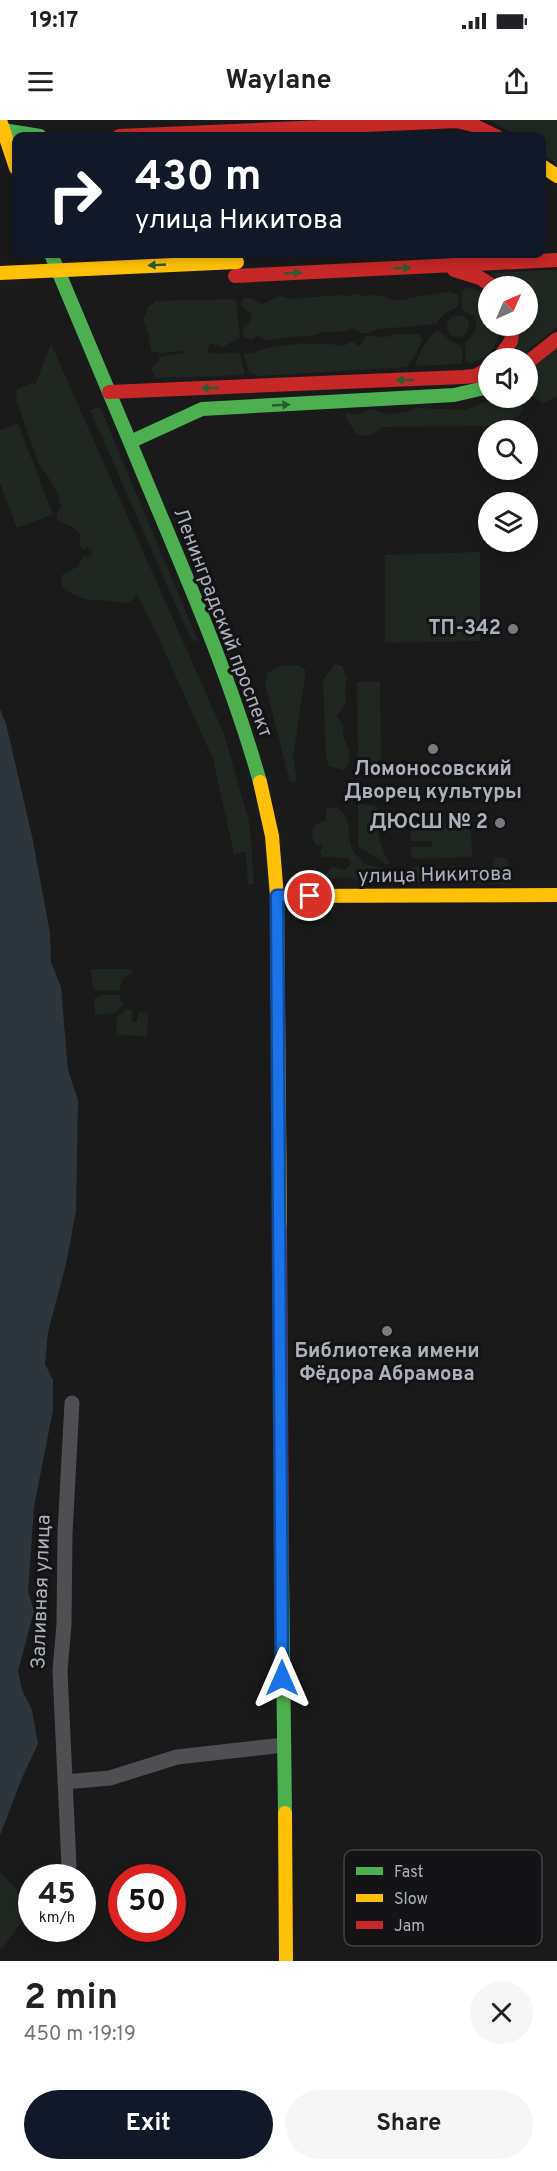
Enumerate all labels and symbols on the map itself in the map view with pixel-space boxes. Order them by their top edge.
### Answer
one-way arrow [148,261,167,270]
one-way arrow [393,263,412,272]
one-way arrow [283,268,302,277]
north arrow [478,276,538,336]
one-way arrow [396,375,415,384]
one-way arrow [201,383,220,392]
one-way arrow [272,400,291,409]
street label: Ленинградский проспект [166,505,278,741]
place label: ТП-342 [429,616,501,642]
marker: ТП-342 [506,622,520,636]
marker: Ломоносовский Дворец культуры [426,742,440,756]
place label: Ломоносовский Дворец культуры [344,757,522,806]
place label: ДЮСШ № 2 [369,810,488,836]
marker: ДЮСШ № 2 [493,816,507,830]
street label: улица Никитова [358,862,512,890]
pin [284,870,335,921]
marker: Библиотека имени Фёдора Абрамова [380,1324,394,1338]
place label: Библиотека имени Фёдора Абрамова [294,1339,480,1388]
street label: Заливная улица [26,1514,58,1670]
position arrow [250,1646,314,1710]
legend [344,1850,542,1946]
text: Fast [394,1863,424,1883]
speed limit sign: 50 [108,1864,186,1942]
text: Slow [394,1890,428,1910]
text: Jam [394,1917,425,1937]

